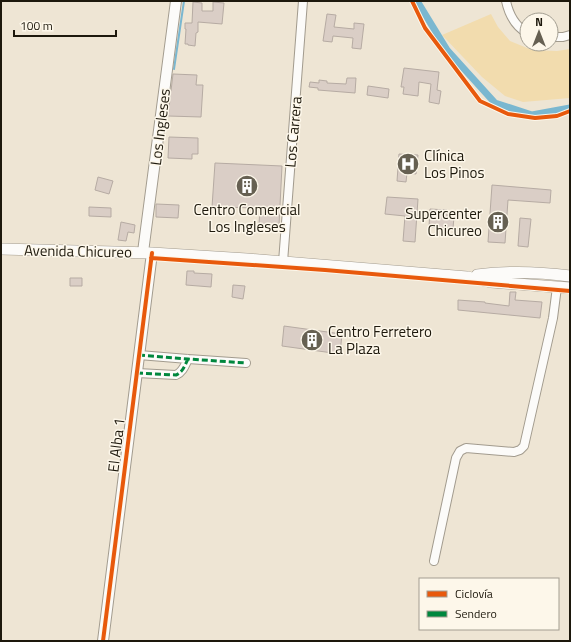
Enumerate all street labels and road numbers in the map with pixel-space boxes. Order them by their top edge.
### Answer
street label: Los Ingleses [144,87,176,167]
street label: Los Carrera [278,95,308,169]
street label: Avenida Chicureo [24,239,132,263]
street label: El Alba 1 [101,417,131,473]

